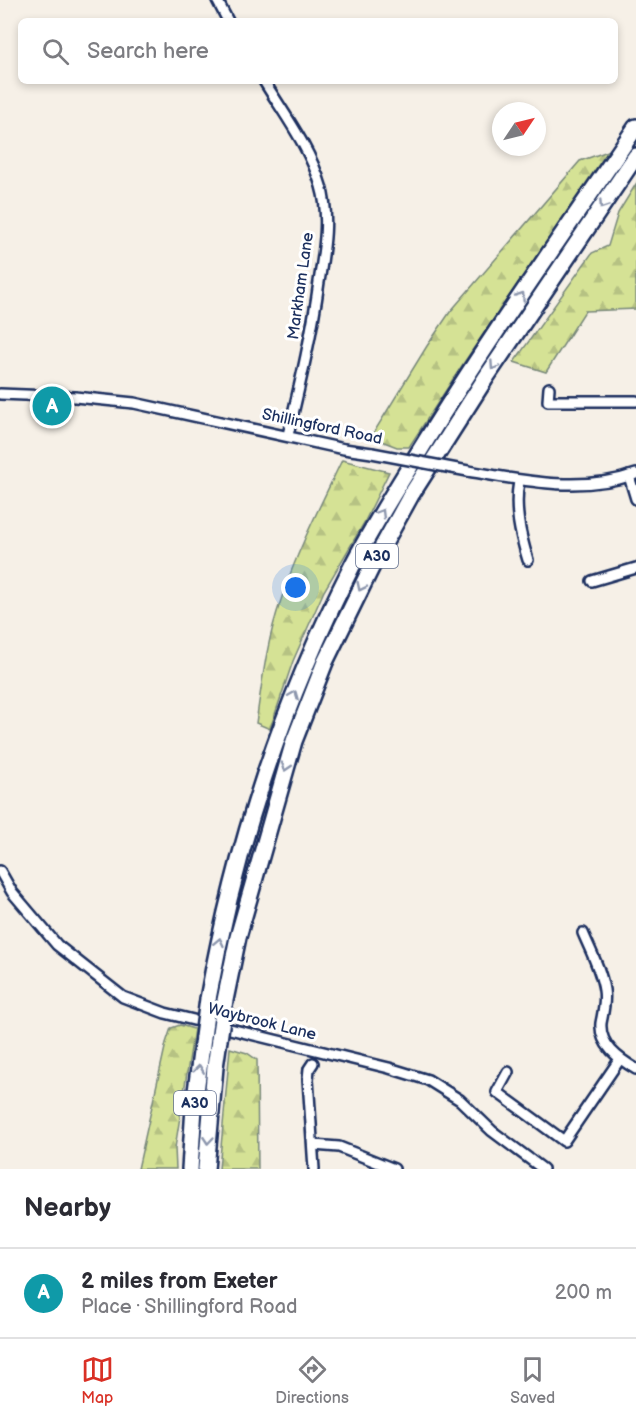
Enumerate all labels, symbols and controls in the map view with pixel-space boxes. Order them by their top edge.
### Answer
search box [18,18,618,84]
icon: search [39,35,72,68]
text: Search here [87,38,209,65]
north arrow [492,102,546,156]
one-way arrow [599,199,611,209]
street label: Markham Lane [284,231,318,341]
one-way arrow [514,292,525,303]
one-way arrow [490,360,501,371]
pin: A [32,384,72,428]
street label: Shillingford Road [260,405,384,449]
one-way arrow [374,509,386,519]
road number: A30 [356,544,398,568]
your location [281,573,310,602]
one-way arrow [357,581,369,592]
one-way arrow [287,691,299,702]
one-way arrow [281,761,293,772]
one-way arrow [212,937,225,947]
street label: Waybrook Lane [206,999,319,1045]
one-way arrow [192,1064,205,1073]
road number: A30 [174,1091,216,1115]
one-way arrow [202,1135,215,1144]
text: Nearby [24,1193,111,1224]
text: 2 miles from Exeter [81,1268,277,1295]
text: A [37,1281,50,1305]
text: 200 m [555,1281,612,1305]
text: Place · Shillingford Road [81,1295,297,1319]
tab: Map [81,1353,114,1408]
tab: Directions [275,1353,349,1408]
tab: Saved [510,1353,555,1408]

